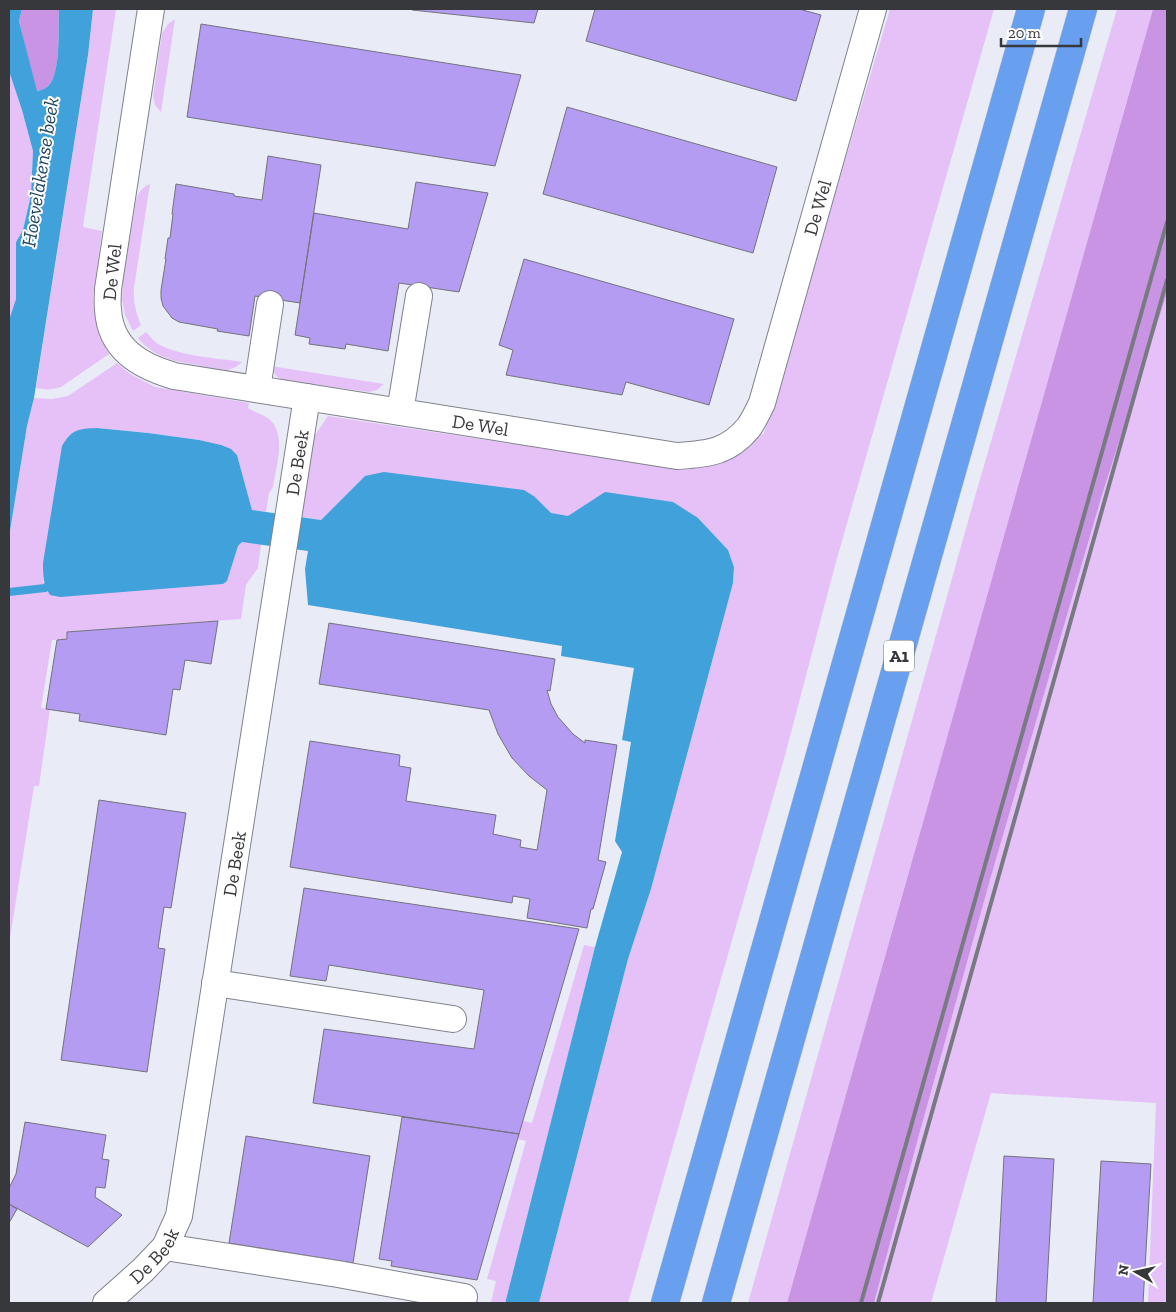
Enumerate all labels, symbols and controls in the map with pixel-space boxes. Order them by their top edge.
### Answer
scale bar [1001,15,1081,47]
text: 20 m [1008,24,1041,42]
water label: Hoevelakense beek [16,95,64,249]
street label: De Wel [798,177,836,238]
street label: De Wel [98,243,126,301]
street label: De Wel [451,409,510,441]
street label: De Beek [280,428,313,497]
road number: A1 [884,640,914,671]
street label: De Beek [218,829,251,898]
street label: De Beek [124,1224,184,1288]
north arrow [1111,1247,1161,1297]
text: N [1114,1263,1133,1277]

